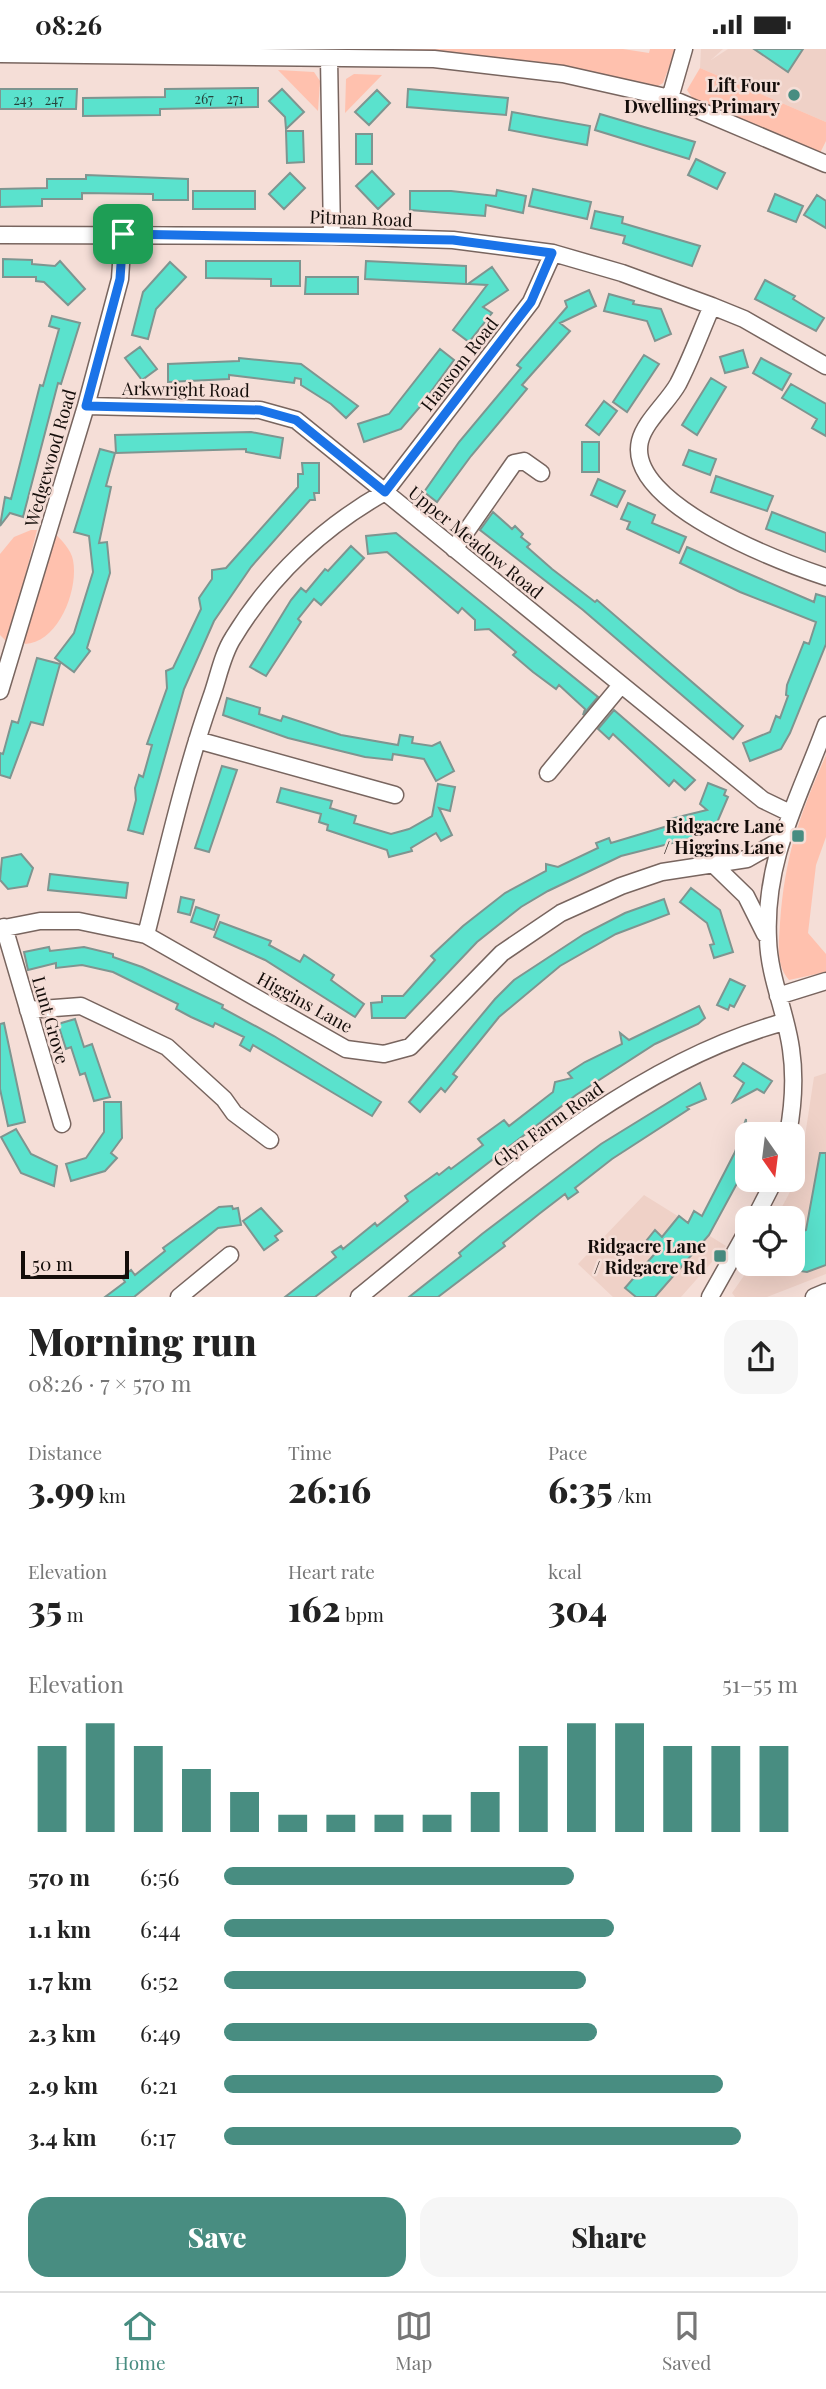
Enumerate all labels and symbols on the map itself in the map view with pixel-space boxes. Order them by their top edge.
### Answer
place label: Lift Four Dwellings Primary [624,73,781,118]
marker: Lift Four Dwellings Primary [786,87,802,103]
house number: 267 [194,89,214,108]
house number: 271 [226,89,244,108]
house number: 243 [13,90,33,109]
house number: 247 [44,90,64,109]
pin [93,204,153,264]
street label: Pitman Road [309,204,414,232]
street label: Hansom Road [415,312,503,416]
street label: Arkwright Road [121,376,251,402]
street label: Wedgewood Road [19,386,81,531]
street label: Upper Meadow Road [404,480,549,604]
place label: Ridgacre Lane / Higgins Lane [664,814,784,859]
marker: Ridgacre Lane / Higgins Lane [790,828,806,844]
street label: Higgins Lane [253,966,357,1038]
street label: Lunt Grove [27,973,75,1067]
street label: Glyn Farm Road [488,1076,608,1172]
north arrow [735,1122,805,1192]
place label: Ridgacre Lane / Ridgacre Rd [587,1234,706,1279]
scale bar [21,1248,130,1280]
marker: Ridgacre Lane / Ridgacre Rd [712,1248,728,1264]

